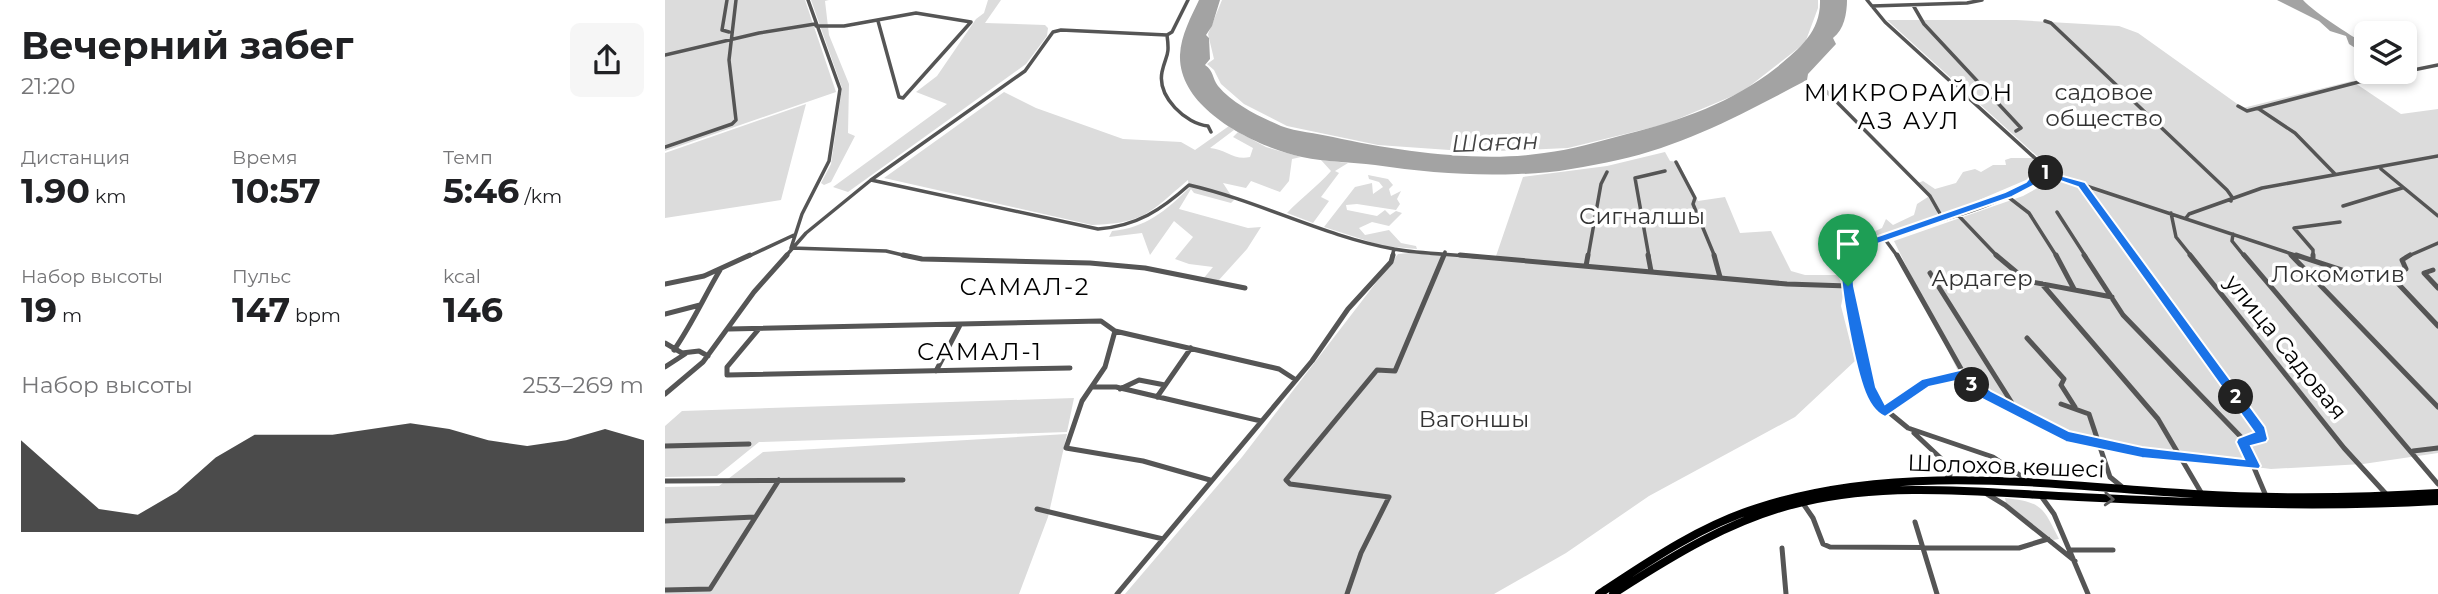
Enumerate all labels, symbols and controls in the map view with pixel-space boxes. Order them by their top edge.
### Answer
map controls [2354,21,2417,84]
button: layers [2354,21,2417,84]
text: Вечерний забег [21,22,354,69]
button: share [570,23,644,97]
text: 21:20 [21,72,75,100]
district label: МИКРОРАЙОН АЗ АУЛ [1804,78,2014,135]
park label: садовое общество [2045,78,2163,132]
water label: Шаған [1451,126,1539,158]
text: Дистанция [21,146,130,169]
text: Время [232,146,298,169]
text: Темп [443,146,493,169]
pin: 1 [2029,156,2063,190]
text: 1 [2042,161,2049,184]
text: 1.90 [21,169,90,212]
text: 10:57 [232,169,321,212]
text: 5:46 [443,169,519,212]
text: km [90,185,126,208]
text: /km [519,185,562,208]
park label: Сигналшы [1579,202,1705,230]
pin [1818,214,1878,286]
icon: arrive [1829,225,1867,263]
park label: Локомотив [2271,260,2405,288]
park label: Ардагер [1931,264,2033,292]
text: Набор высоты [21,265,163,288]
text: Пульс [232,265,291,288]
text: kcal [443,265,481,288]
street label: улица Садовая [2218,268,2353,425]
district label: САМАЛ-2 [960,272,1090,301]
text: 19 [21,288,57,331]
text: 147 [232,288,290,331]
text: 146 [443,288,503,331]
text: m [57,304,82,327]
text: bpm [290,304,341,327]
district label: САМАЛ-1 [917,337,1043,366]
pin: 3 [1955,368,1989,402]
text: Набор высоты [21,371,193,399]
text: 253–269 m [522,371,644,399]
text: 3 [1966,373,1977,396]
pin: 2 [2219,380,2253,414]
text: 2 [2230,385,2241,408]
park label: Вагоншы [1419,405,1529,433]
street label: Шолохов көшесі [1907,449,2105,483]
one-way arrow [2104,491,2115,506]

